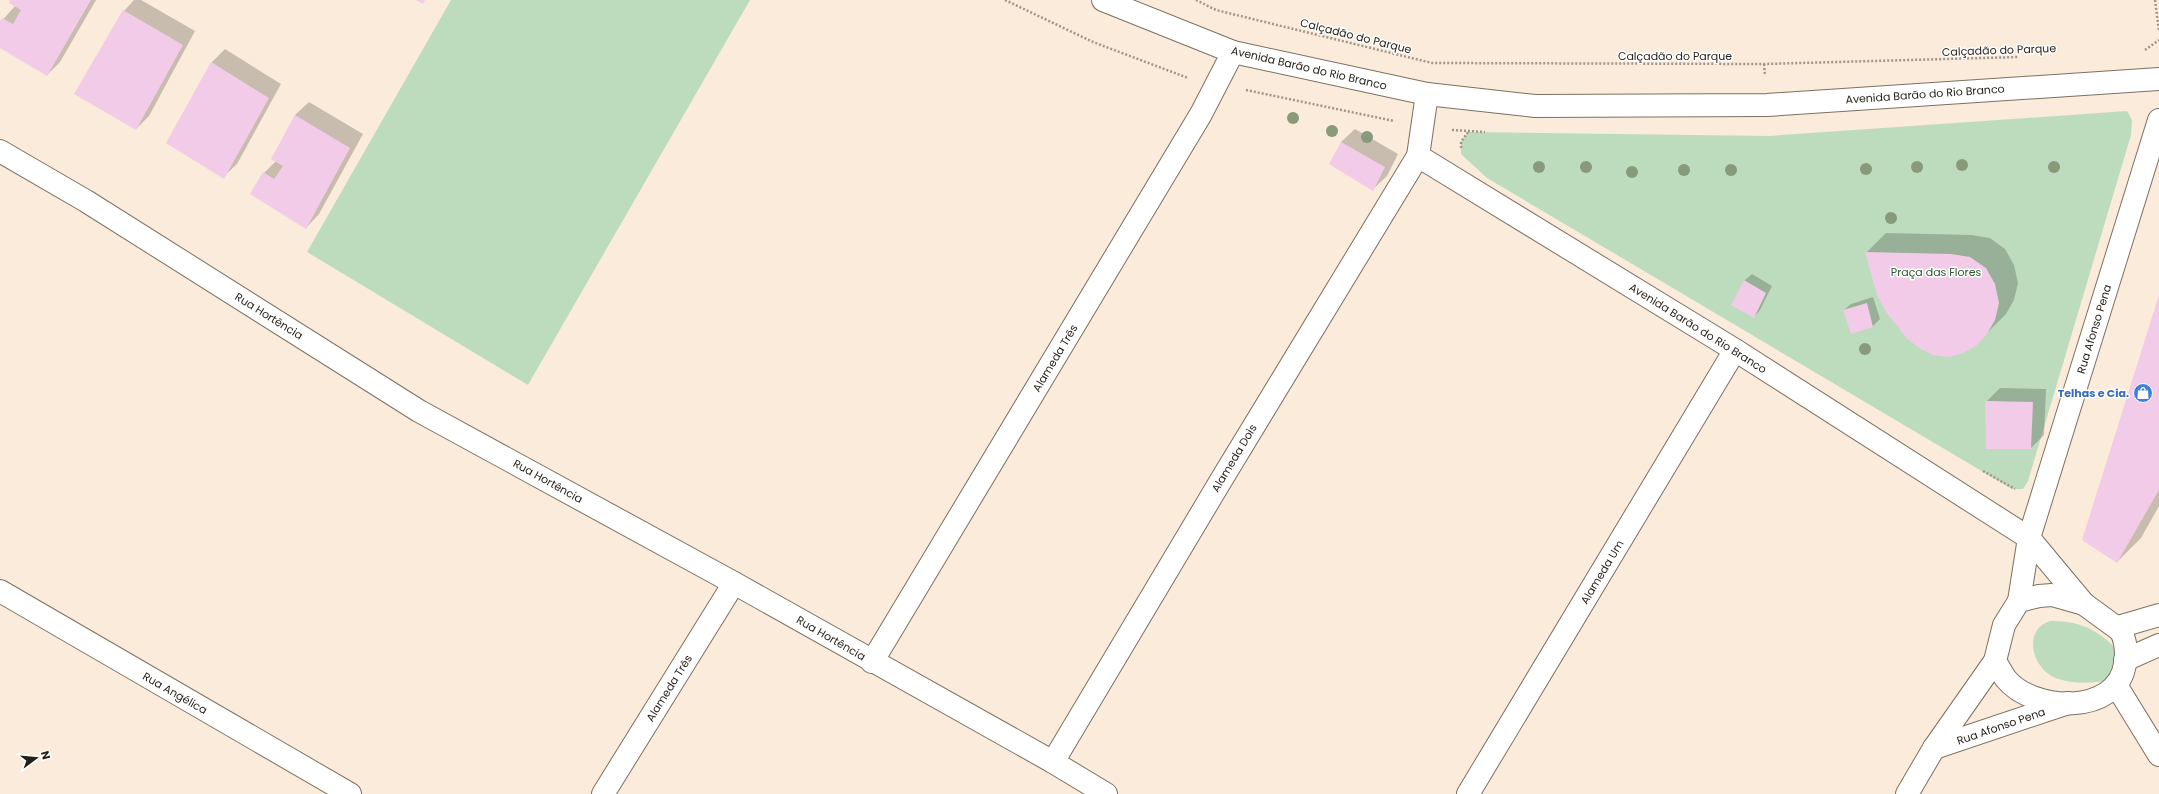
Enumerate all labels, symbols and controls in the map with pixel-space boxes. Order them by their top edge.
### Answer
street label: Calçadão do Parque [1299,14,1414,58]
street label: Calçadão do Parque [1942,40,2057,60]
street label: Avenida Barão do Rio Branco [1230,42,1388,94]
street label: Calçadão do Parque [1618,48,1732,64]
street label: Avenida Barão do Rio Branco [1845,80,2005,108]
park label: Praça das Flores [1891,264,1981,280]
street label: Avenida Barão do Rio Branco [1626,279,1770,377]
street label: Rua Afonso Pena [2073,282,2115,376]
street label: Rua Hortência [232,289,306,343]
street label: Alameda Três [1029,321,1082,395]
shop icon: Telhas e Cia. [2132,382,2154,404]
place label: Telhas e Cia. [2058,385,2129,401]
street label: Alameda Dois [1207,421,1261,495]
street label: Rua Hortência [510,455,586,507]
street label: Alameda Um [1577,537,1627,607]
street label: Rua Hortência [793,612,869,664]
street label: Alameda Três [642,651,696,725]
street label: Rua Angélica [140,668,210,718]
street label: Rua Afonso Pena [1955,703,2047,749]
north arrow [16,738,56,778]
text: N [37,749,54,761]

